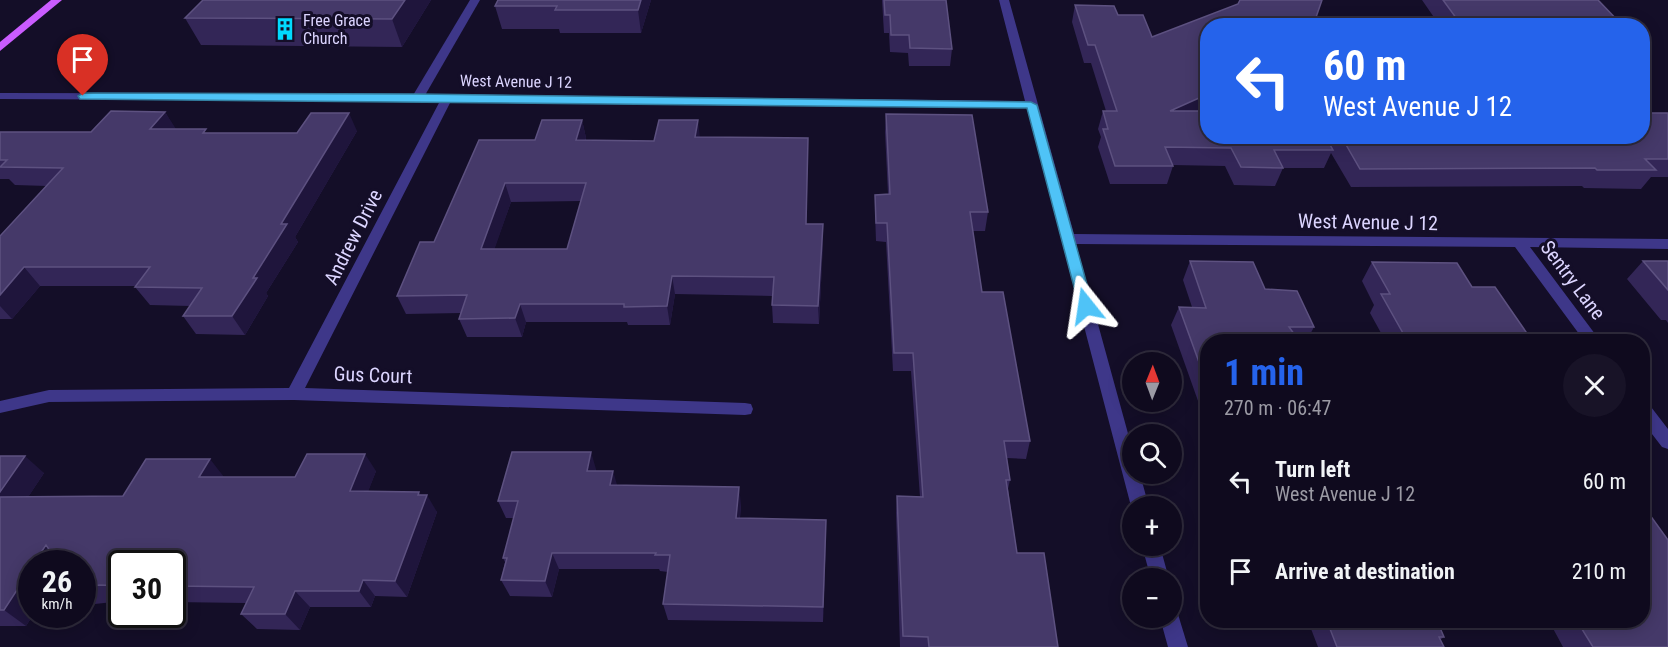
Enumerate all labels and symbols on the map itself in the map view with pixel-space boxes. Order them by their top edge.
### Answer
place label: Free Grace Church [303,11,370,48]
building icon: Free Grace Church [272,16,298,42]
pin [57,34,108,96]
street label: West Avenue J 12 [460,71,572,92]
street label: Andrew Drive [319,185,387,289]
street label: West Avenue J 12 [1298,209,1438,235]
street label: Sentry Lane [1536,236,1610,324]
position arrow [1054,274,1118,338]
north arrow [1122,352,1182,412]
street label: Gus Court [333,362,413,388]
speed limit sign: 30 [108,550,186,628]

